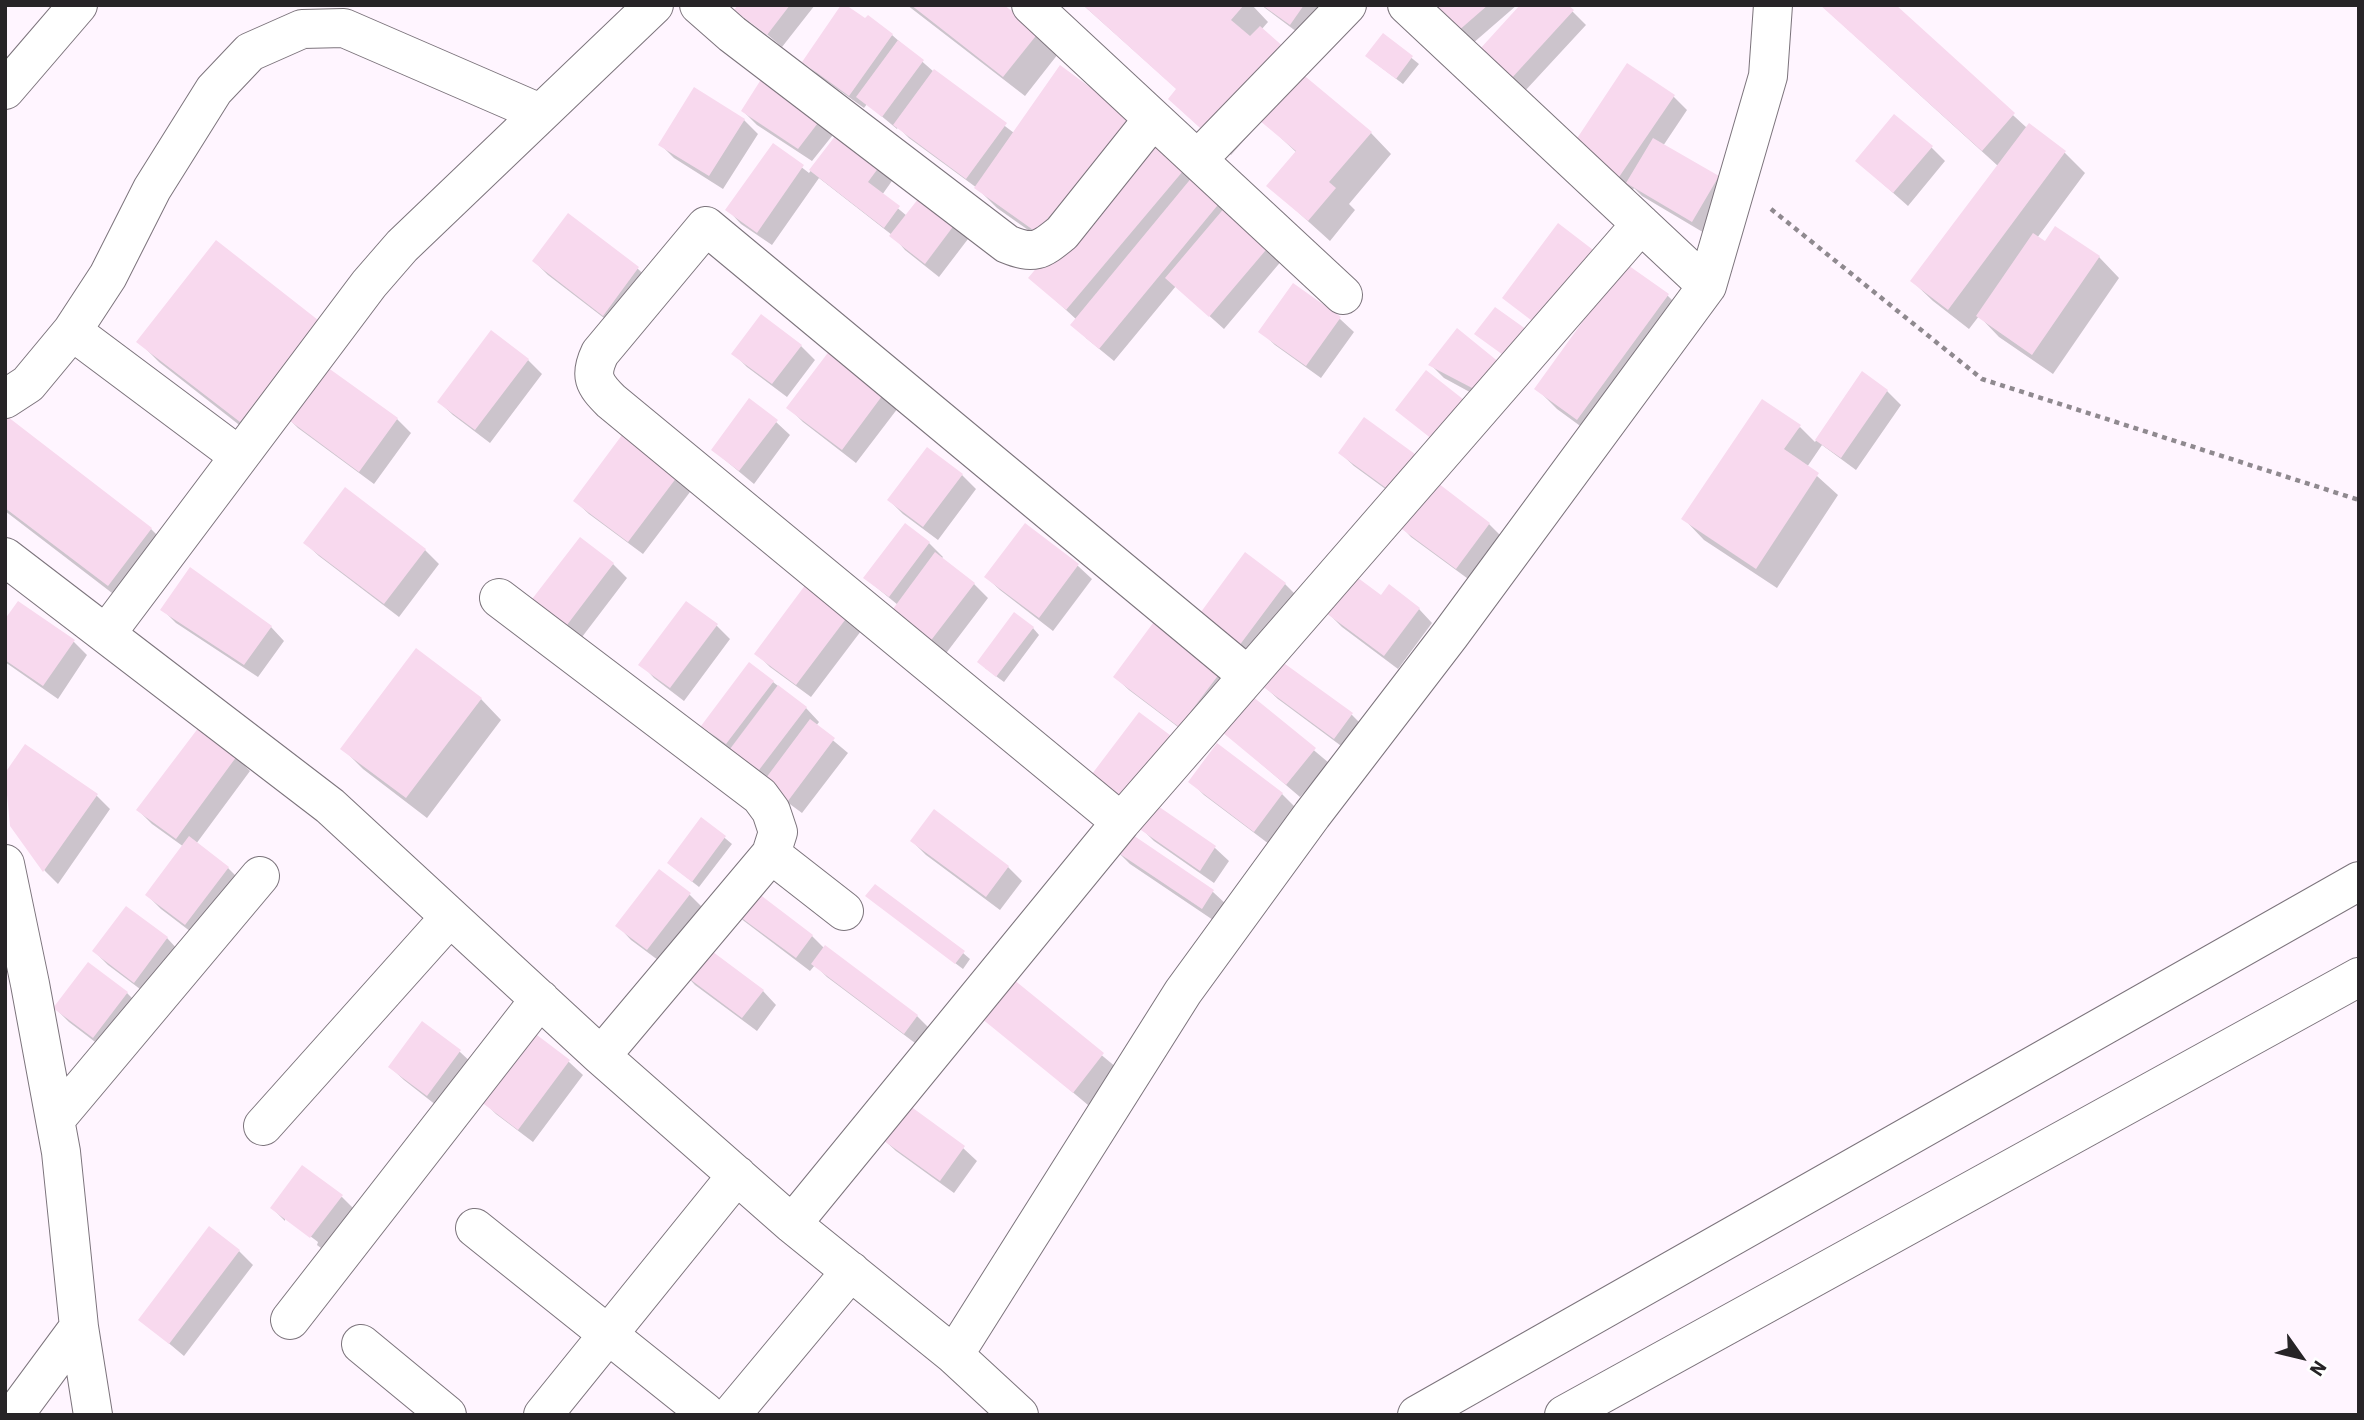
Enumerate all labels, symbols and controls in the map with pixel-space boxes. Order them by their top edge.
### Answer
north arrow [2266,1322,2336,1392]
text: N [2305,1356,2332,1381]

